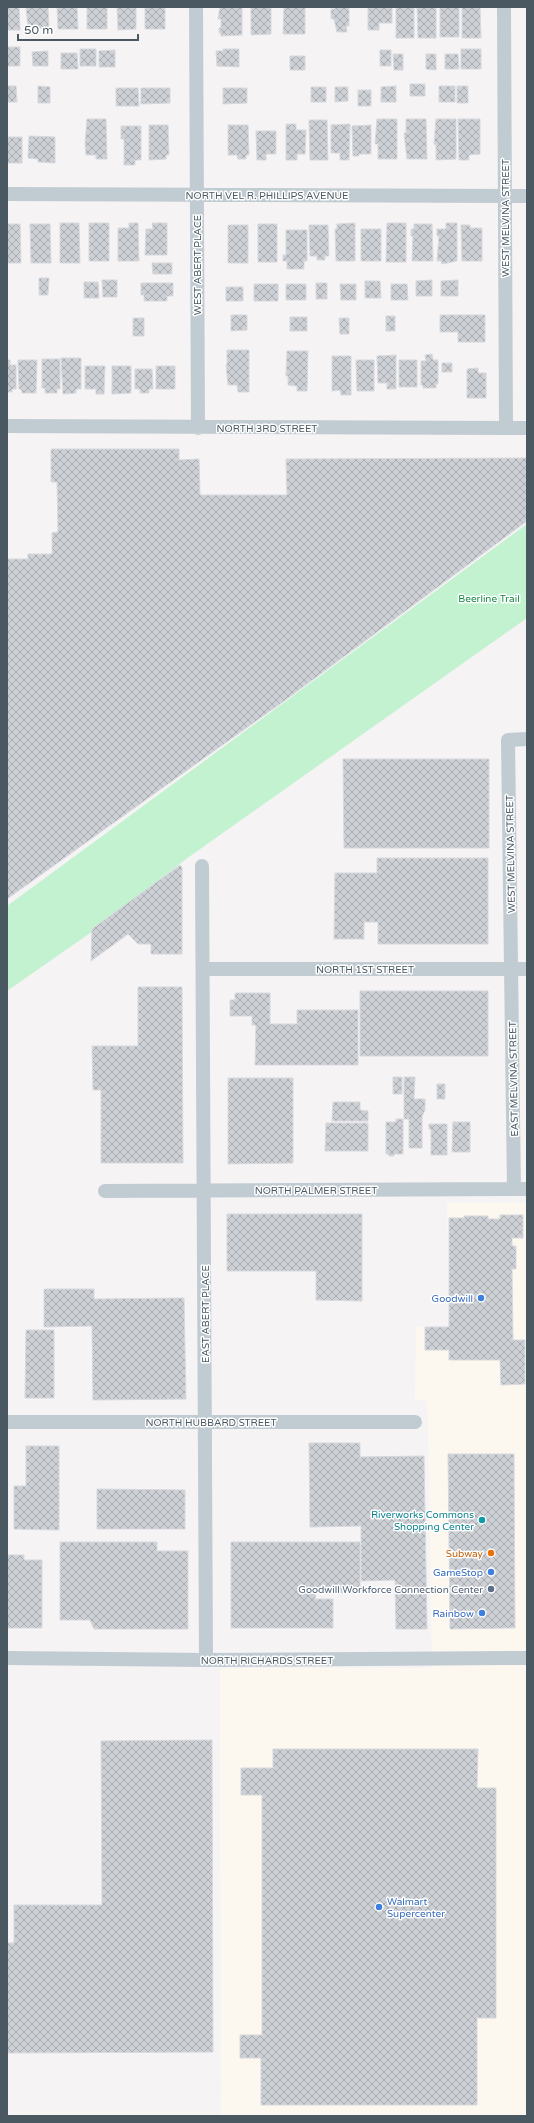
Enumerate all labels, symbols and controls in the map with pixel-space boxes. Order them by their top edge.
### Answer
scale bar [18,16,138,42]
text: 50 m [24,23,53,37]
street label: WEST MELVINA STREET [500,159,512,277]
street label: NORTH VEL R. PHILLIPS AVENUE [186,190,348,202]
street label: WEST ABERT PLACE [192,215,204,315]
street label: NORTH 3RD STREET [217,423,317,435]
park label: Beerline Trail [458,593,520,605]
street label: WEST MELVINA STREET [504,795,518,913]
street label: NORTH 1ST STREET [316,964,414,976]
street label: EAST MELVINA STREET [507,1021,521,1137]
street label: NORTH PALMER STREET [255,1185,377,1197]
street label: EAST ABERT PLACE [200,1265,212,1363]
place label: Goodwill [432,1293,473,1305]
marker: Goodwill [476,1293,486,1303]
street label: NORTH HUBBARD STREET [145,1417,277,1429]
place label: Riverworks Commons Shopping Center [371,1509,474,1533]
marker: Riverworks Commons Shopping Center [477,1515,487,1525]
place label: Subway [446,1548,484,1560]
marker: Subway [486,1548,496,1558]
place label: GameStop [433,1567,483,1579]
marker: GameStop [486,1567,496,1577]
place label: Goodwill Workforce Connection Center [298,1584,483,1596]
marker: Goodwill Workforce Connection Center [486,1584,496,1594]
place label: Rainbow [432,1608,474,1620]
marker: Rainbow [477,1608,487,1618]
street label: NORTH RICHARDS STREET [201,1655,333,1667]
place label: Walmart Supercenter [387,1896,445,1920]
marker: Walmart Supercenter [374,1902,384,1912]

